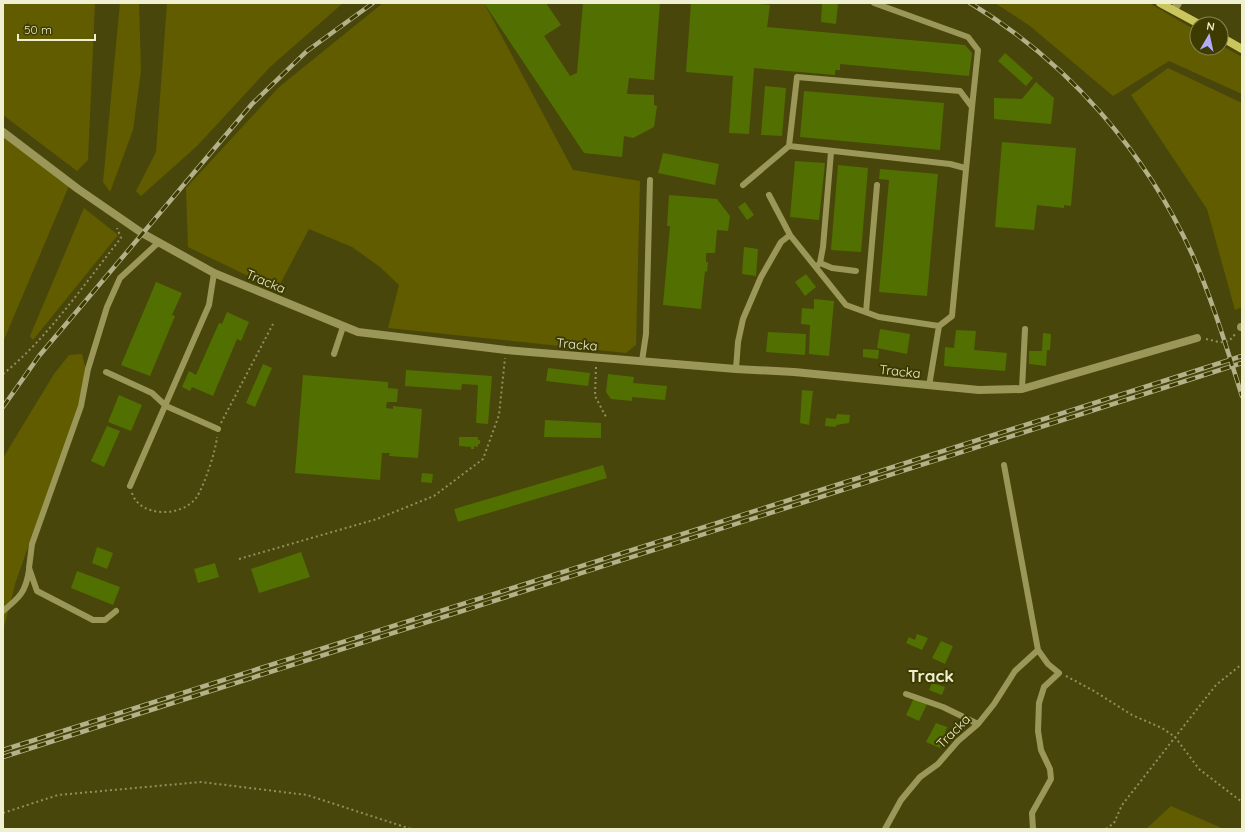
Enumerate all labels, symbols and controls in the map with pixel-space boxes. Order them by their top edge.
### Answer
scale bar [18,16,95,42]
north arrow [1189,16,1229,56]
text: N [1205,19,1216,34]
text: 50 m [24,22,52,37]
street label: Tracka [244,266,288,296]
street label: Tracka [556,334,598,354]
street label: Tracka [879,361,921,381]
district label: Track [908,665,954,686]
street label: Tracka [933,711,973,751]

